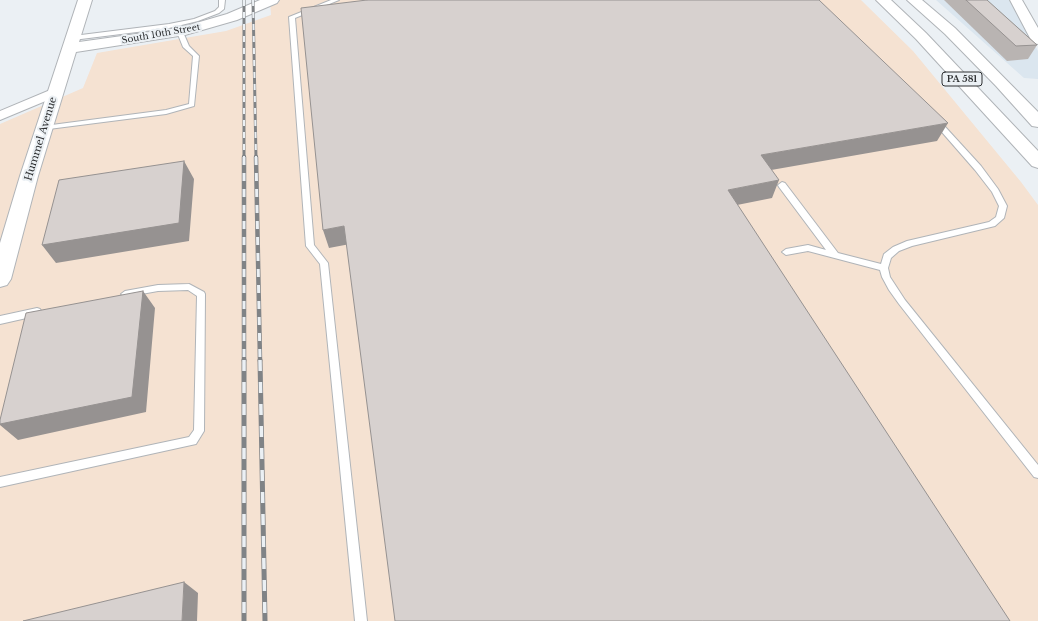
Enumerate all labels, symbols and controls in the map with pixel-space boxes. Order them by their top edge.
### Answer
street label: South 10th Street [121,22,201,46]
road number: PA 581 [942,72,982,86]
street label: Hummel Avenue [23,96,59,182]

